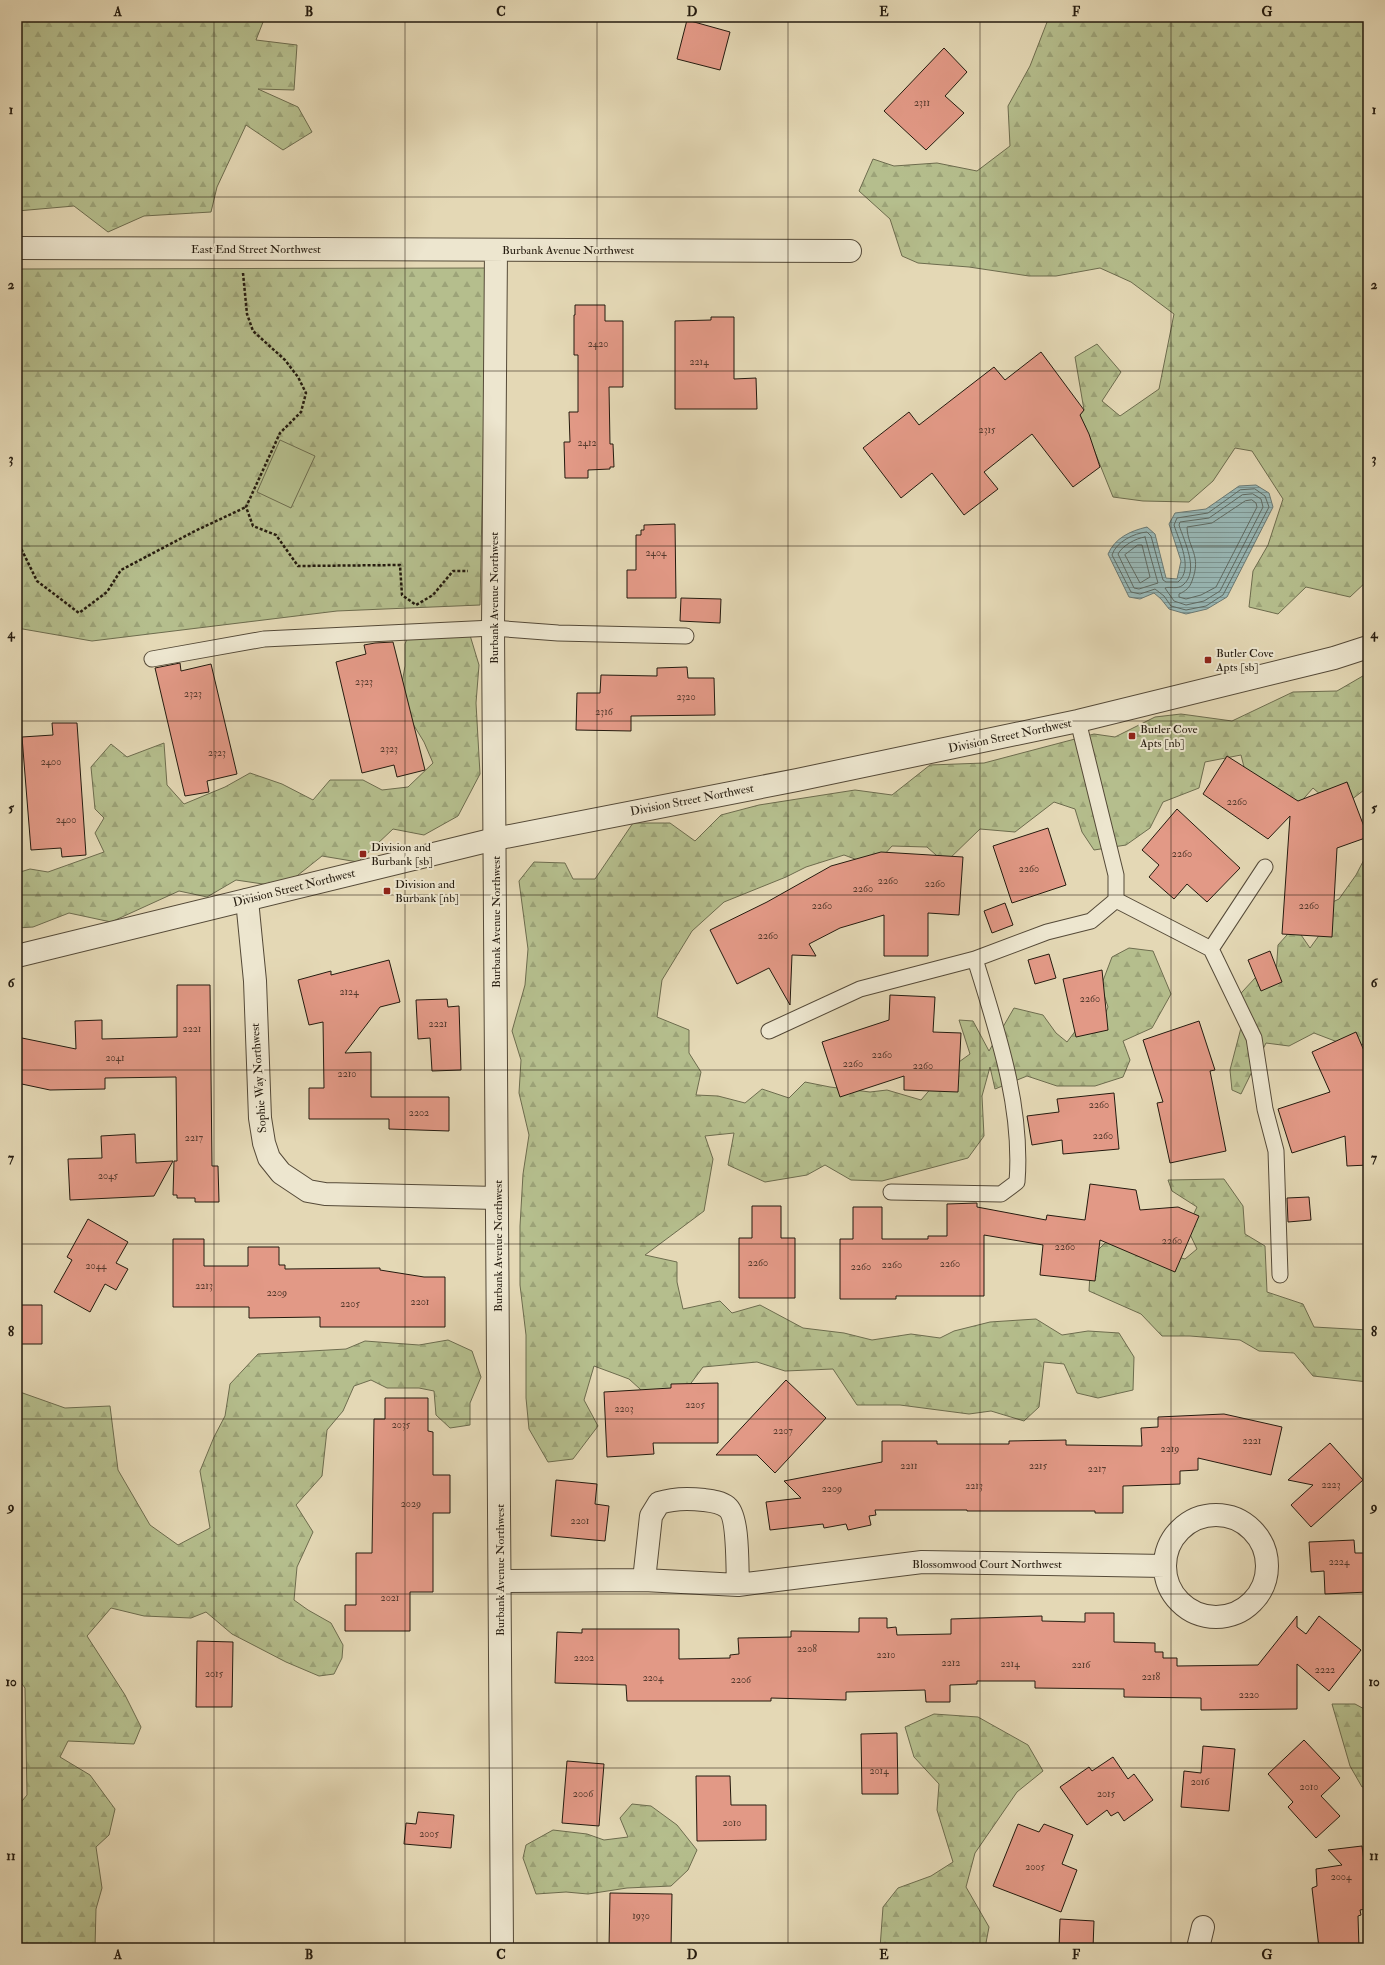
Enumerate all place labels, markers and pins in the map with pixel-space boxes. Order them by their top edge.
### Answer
place label: Butler Cove Apts [sb] [1215,646,1274,675]
marker: Butler Cove Apts [sb] [1203,655,1213,665]
place label: Butler Cove Apts [nb] [1139,722,1198,751]
marker: Butler Cove Apts [nb] [1127,731,1137,741]
place label: Division and Burbank [sb] [371,840,433,869]
marker: Division and Burbank [sb] [358,849,368,859]
place label: Division and Burbank [nb] [395,877,459,906]
marker: Division and Burbank [nb] [382,886,392,896]

